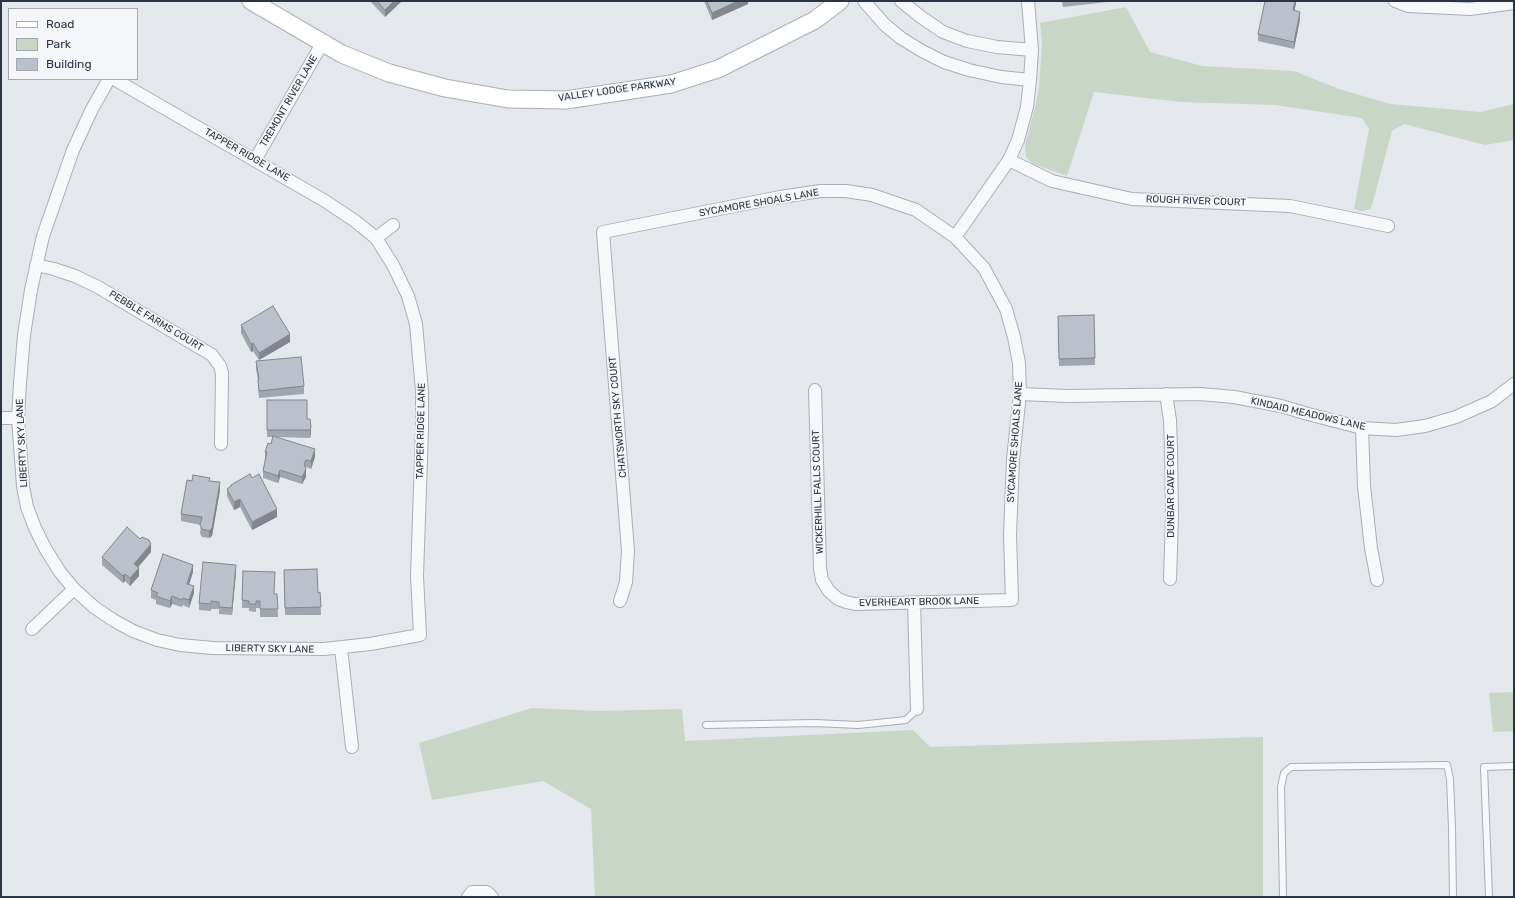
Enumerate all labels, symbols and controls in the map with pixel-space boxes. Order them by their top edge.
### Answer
legend [8,8,138,80]
text: Road [46,17,74,31]
text: Park [46,37,71,51]
street label: TREMONT RIVER LANE [258,53,320,149]
text: Building [46,57,92,71]
street label: VALLEY LODGE PARKWAY [557,76,677,104]
street label: TAPPER RIDGE LANE [202,126,292,184]
street label: SYCAMORE SHOALS LANE [698,187,820,219]
street label: ROUGH RIVER COURT [1146,193,1246,209]
street label: PEBBLE FARMS COURT [107,288,205,354]
street label: CHATSWORTH SKY COURT [607,356,629,478]
street label: SYCAMORE SHOALS LANE [1005,381,1025,503]
street label: TAPPER RIDGE LANE [414,383,428,479]
street label: KINDAID MEADOWS LANE [1249,395,1367,433]
street label: LIBERTY SKY LANE [14,398,30,488]
street label: WICKERHILL FALLS COURT [810,430,826,554]
street label: DUNBAR CAVE COURT [1165,434,1177,538]
street label: EVERHEART BROOK LANE [859,595,979,609]
street label: LIBERTY SKY LANE [226,642,314,656]

